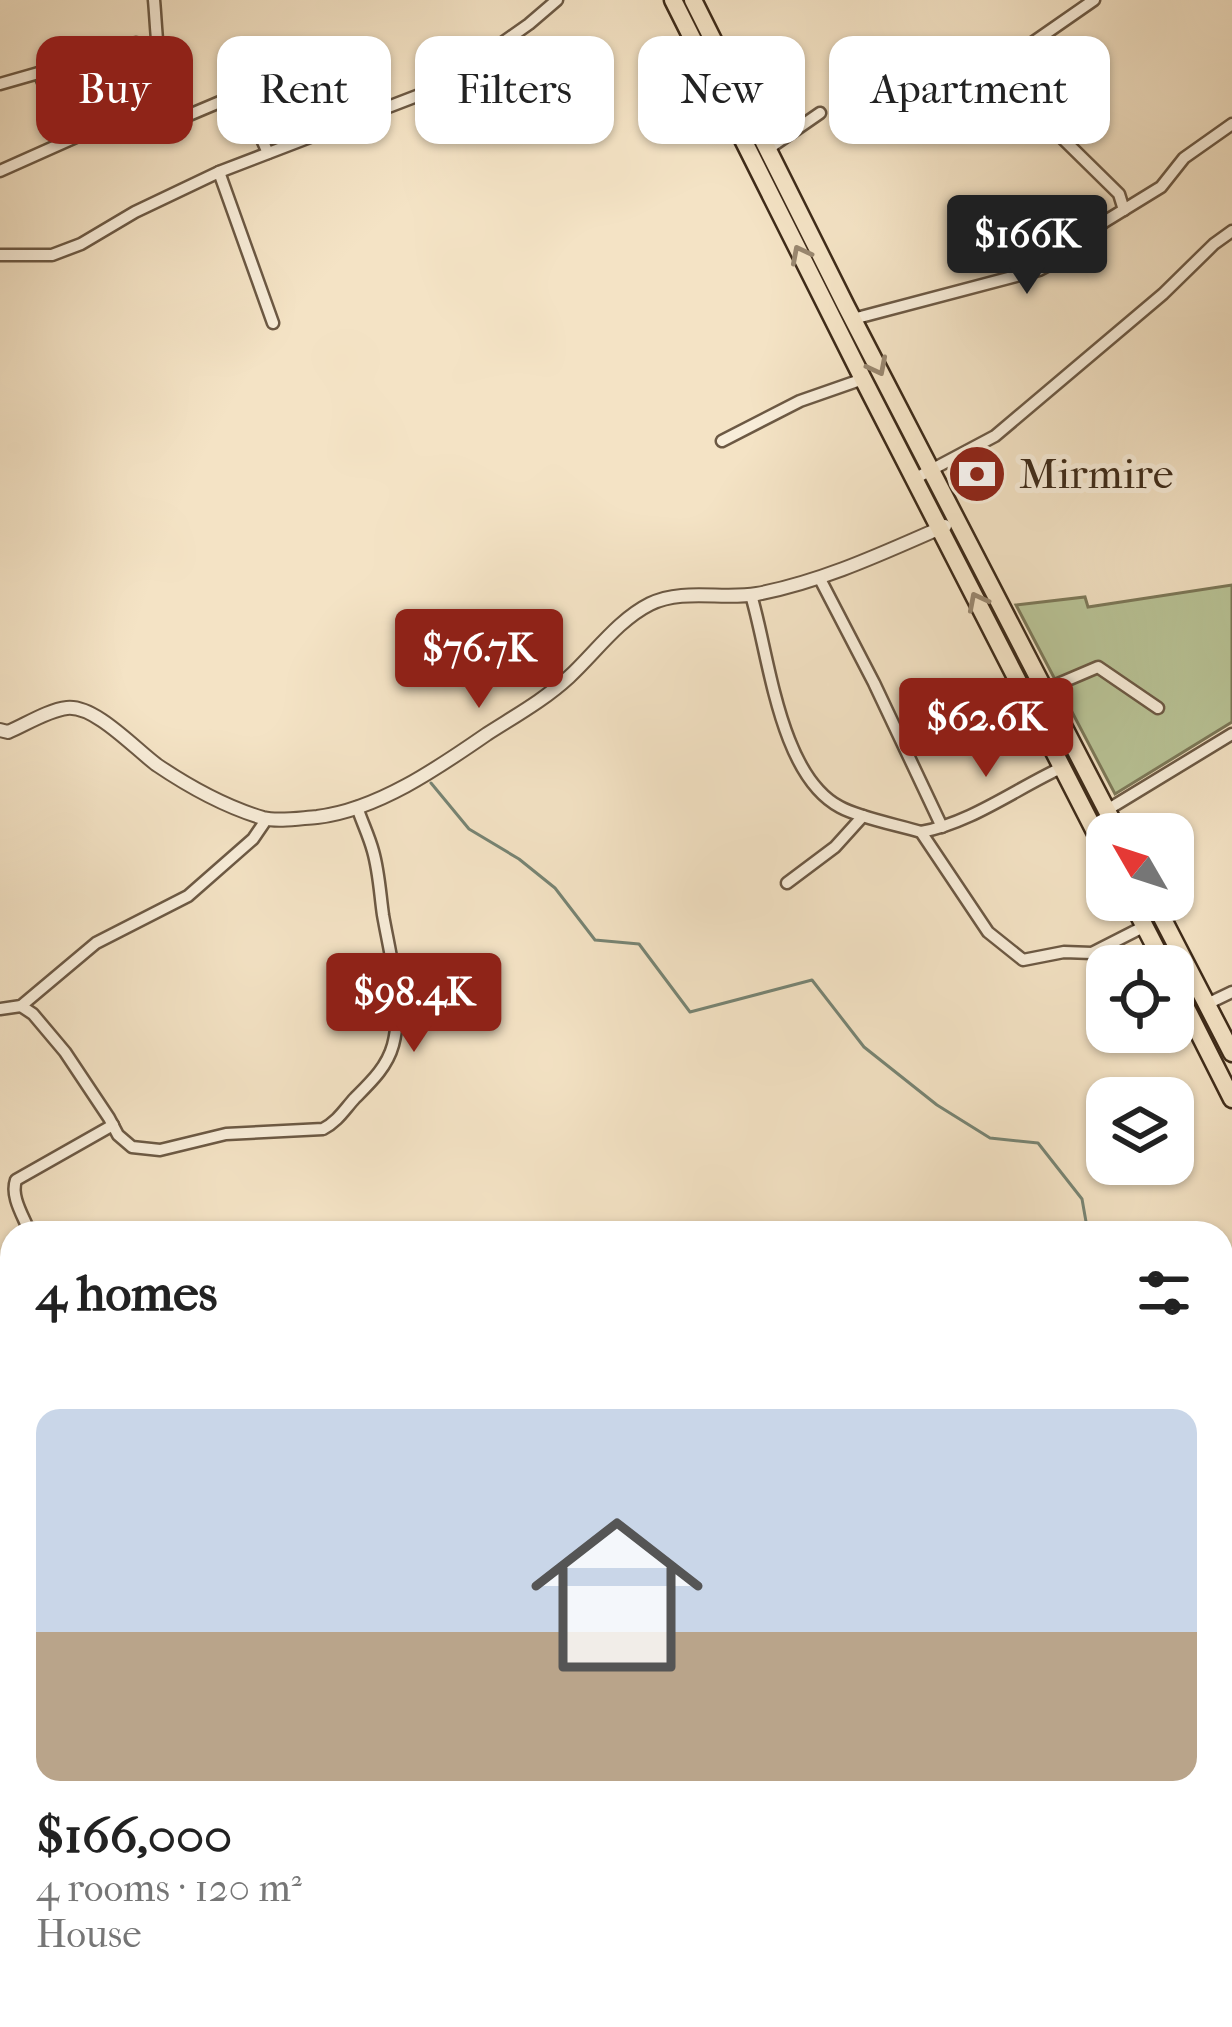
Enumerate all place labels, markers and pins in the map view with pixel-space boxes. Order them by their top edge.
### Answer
pin: $166K [943,195,1111,297]
bank icon: Mirmire [946,443,1008,505]
place label: Mirmire [1019,450,1173,499]
pin: $76.7K [381,609,577,711]
pin: $62.6K [888,678,1084,780]
pin: $98.4K [316,953,512,1055]

